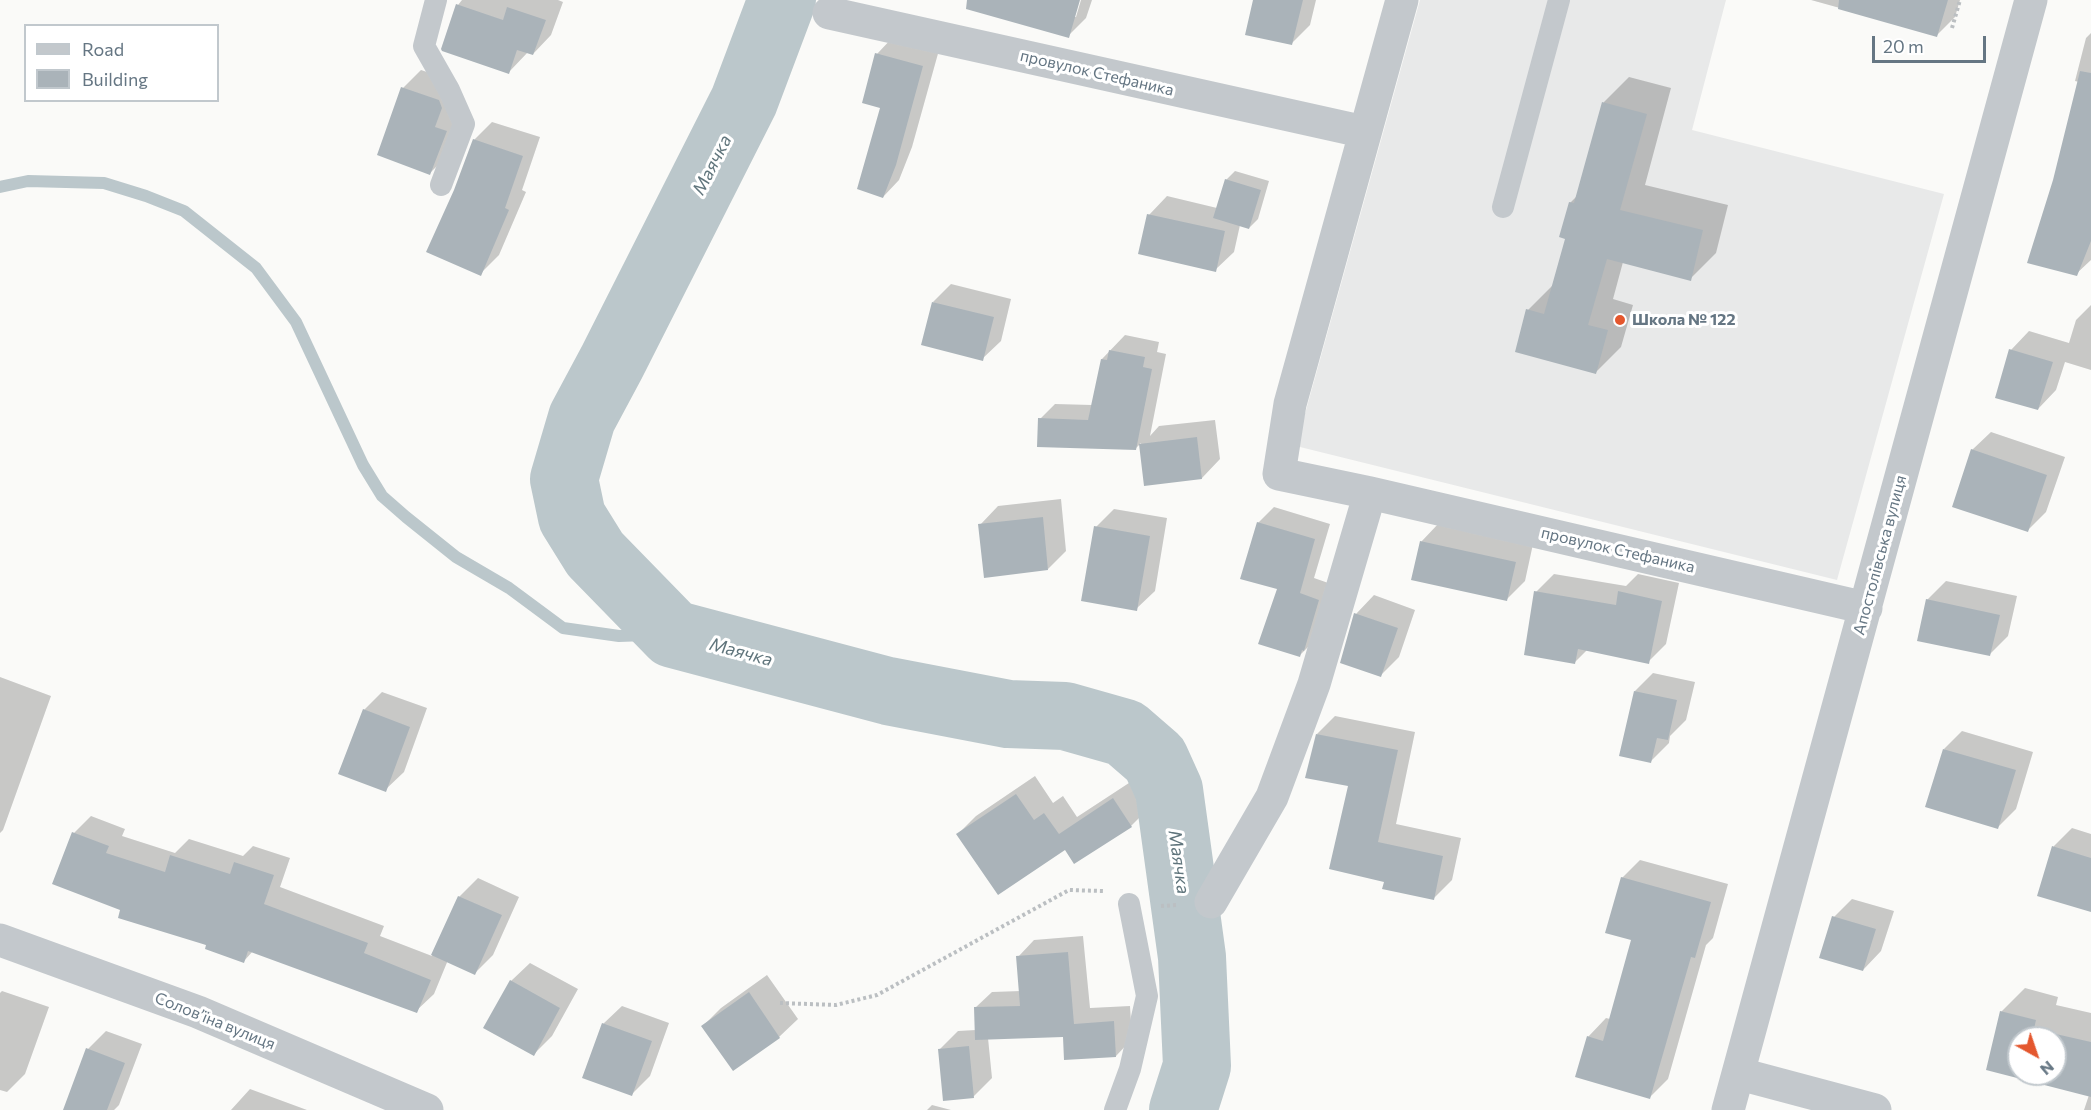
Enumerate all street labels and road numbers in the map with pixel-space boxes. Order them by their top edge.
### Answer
street label: провулок Стефаника [1018,46,1176,100]
street label: Апостолівська вулиця [1849,473,1911,637]
street label: провулок Стефаника [1539,523,1697,577]
street label: Соловʼїна вулиця [152,988,278,1054]

